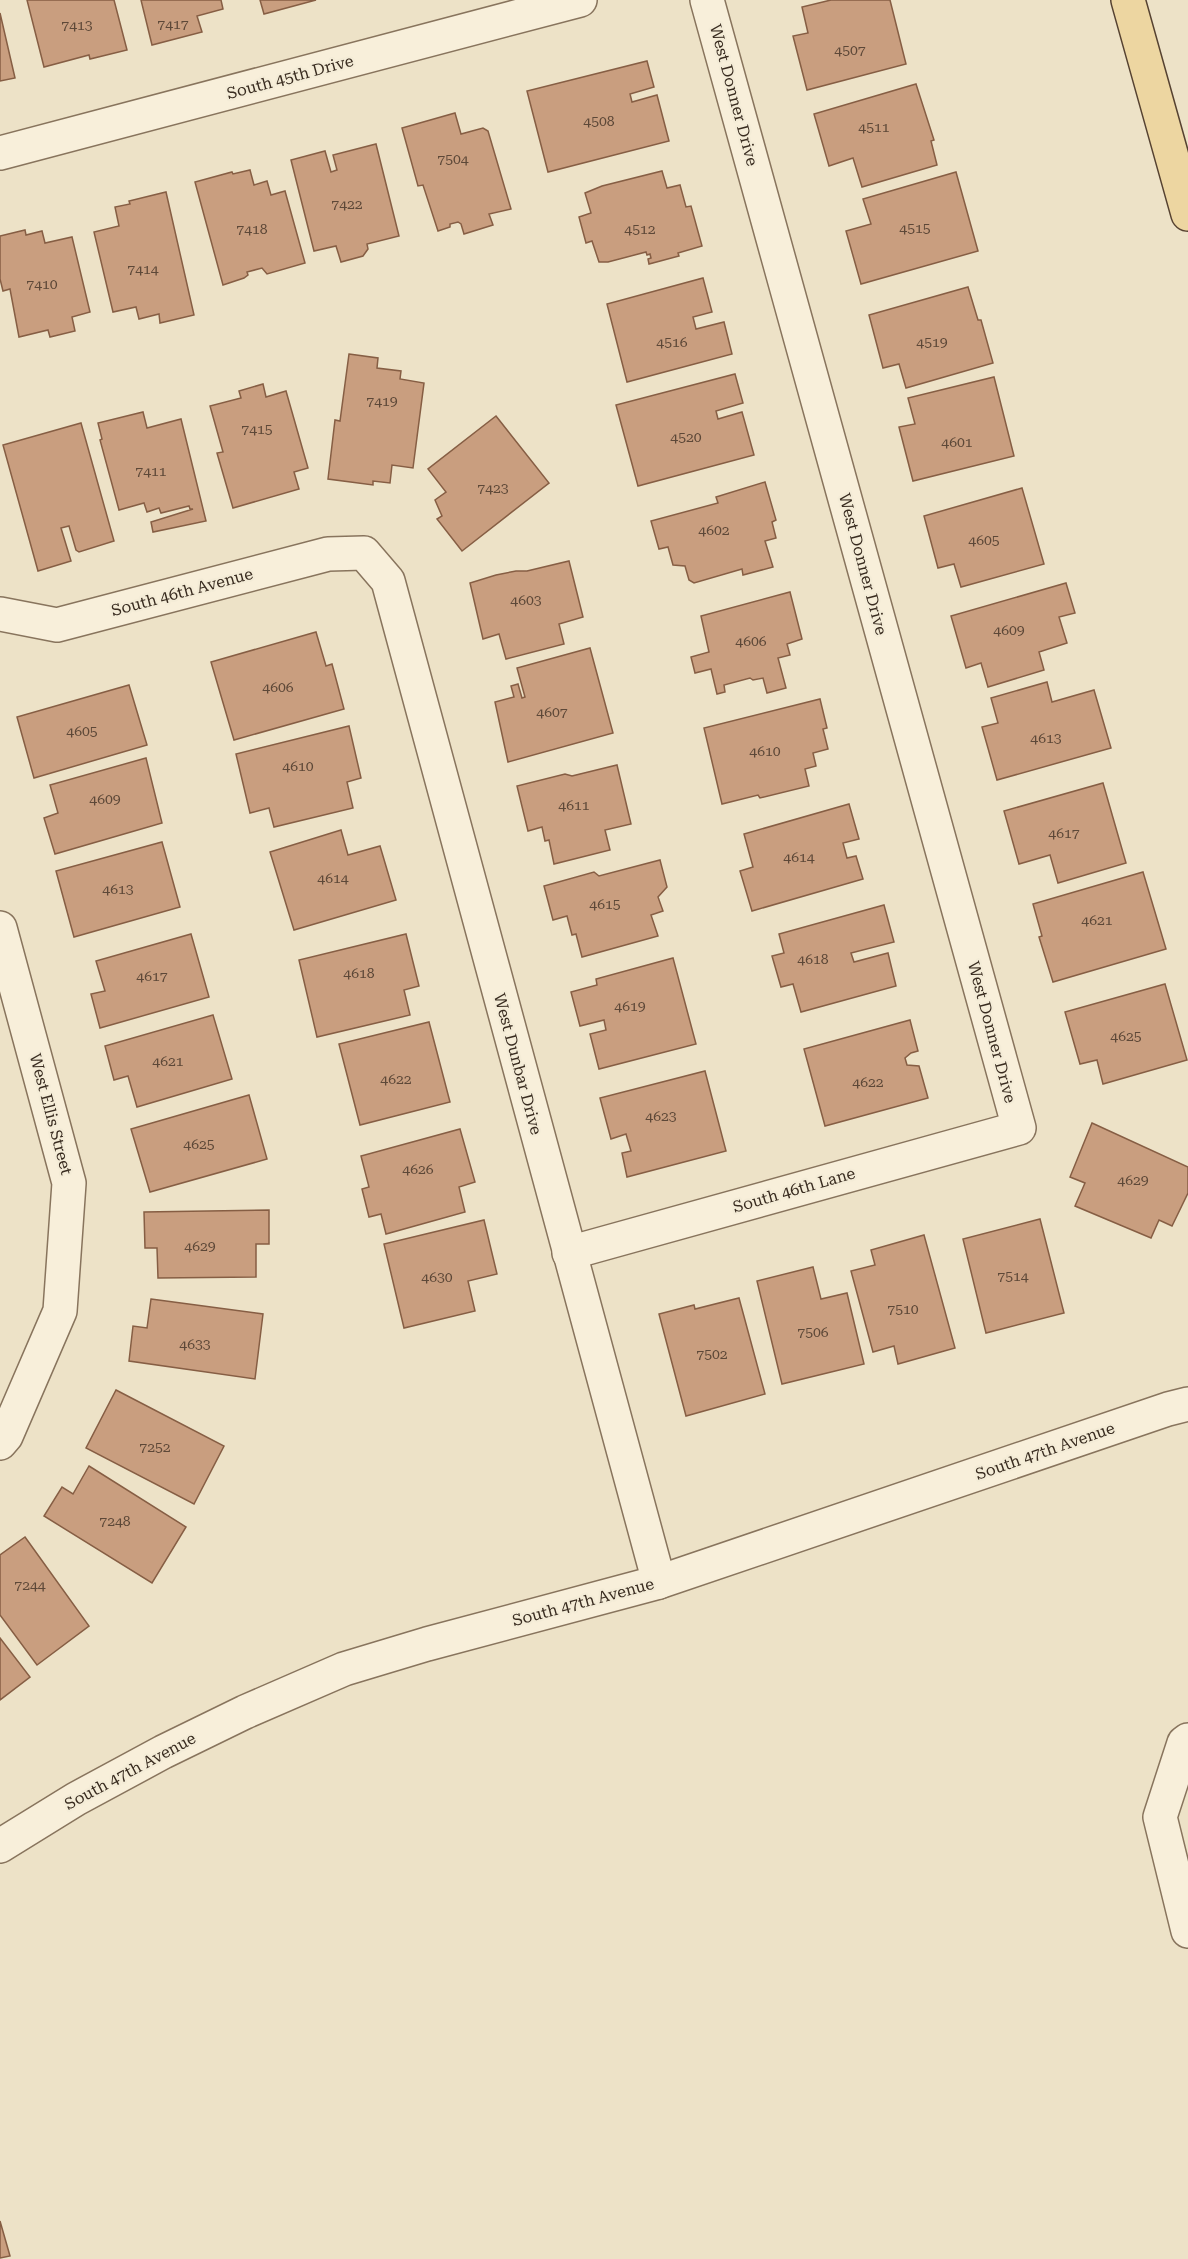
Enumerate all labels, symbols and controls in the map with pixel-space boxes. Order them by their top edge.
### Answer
house number: 7417 [157,16,189,32]
house number: 7413 [61,17,93,33]
street label: West Donner Drive [706,22,762,168]
house number: 4507 [834,42,866,58]
street label: South 45th Drive [225,51,356,103]
house number: 4508 [583,113,615,129]
house number: 4511 [858,119,890,135]
house number: 7504 [437,151,469,167]
house number: 7422 [331,196,363,212]
house number: 4515 [899,220,931,236]
house number: 7418 [236,221,268,237]
house number: 4512 [624,221,656,237]
house number: 7414 [127,261,159,277]
house number: 7410 [26,276,58,292]
house number: 4516 [656,334,688,350]
house number: 4519 [916,334,948,350]
house number: 7419 [366,393,398,409]
house number: 7415 [241,421,273,437]
house number: 4520 [670,429,702,445]
house number: 4601 [941,434,973,450]
house number: 7411 [135,463,167,479]
house number: 7423 [477,480,509,496]
street label: West Donner Drive [835,491,891,637]
house number: 4602 [698,522,730,538]
house number: 4605 [968,532,1000,548]
street label: South 46th Avenue [109,564,255,620]
house number: 4603 [510,592,542,608]
house number: 4609 [993,622,1025,638]
house number: 4606 [735,633,767,649]
house number: 4606 [262,679,294,695]
house number: 4607 [536,704,568,720]
house number: 4605 [66,723,98,739]
house number: 4613 [1030,730,1062,746]
house number: 4610 [749,743,781,759]
house number: 4610 [282,758,314,774]
house number: 4609 [89,791,121,807]
house number: 4611 [558,797,590,813]
house number: 4617 [1048,825,1080,841]
house number: 4614 [783,849,815,865]
house number: 4614 [317,870,349,886]
house number: 4613 [102,881,134,897]
house number: 4615 [589,896,621,912]
house number: 4621 [1081,912,1113,928]
house number: 4618 [797,951,829,967]
street label: West Donner Drive [964,959,1020,1105]
house number: 4618 [343,965,375,981]
house number: 4617 [136,968,168,984]
street label: West Dunbar Drive [490,991,546,1137]
house number: 4619 [614,998,646,1014]
house number: 4625 [1110,1028,1142,1044]
street label: West Ellis Street [26,1051,76,1177]
house number: 4621 [152,1053,184,1069]
house number: 4622 [380,1071,412,1087]
house number: 4622 [852,1074,884,1090]
house number: 4623 [645,1108,677,1124]
house number: 4625 [183,1136,215,1152]
house number: 4626 [402,1161,434,1177]
street label: South 46th Lane [731,1163,858,1217]
house number: 4629 [1117,1172,1149,1188]
house number: 4629 [184,1238,216,1254]
house number: 7514 [997,1268,1029,1284]
house number: 4630 [421,1269,453,1285]
house number: 7510 [887,1301,919,1317]
house number: 7506 [797,1324,829,1340]
house number: 4633 [179,1336,211,1352]
house number: 7502 [696,1346,728,1362]
street label: South 47th Avenue [973,1418,1117,1484]
house number: 7252 [139,1439,171,1455]
house number: 7248 [99,1513,131,1529]
street label: South 47th Avenue [510,1574,656,1630]
house number: 7244 [14,1577,46,1593]
street label: South 47th Avenue [61,1728,199,1814]

